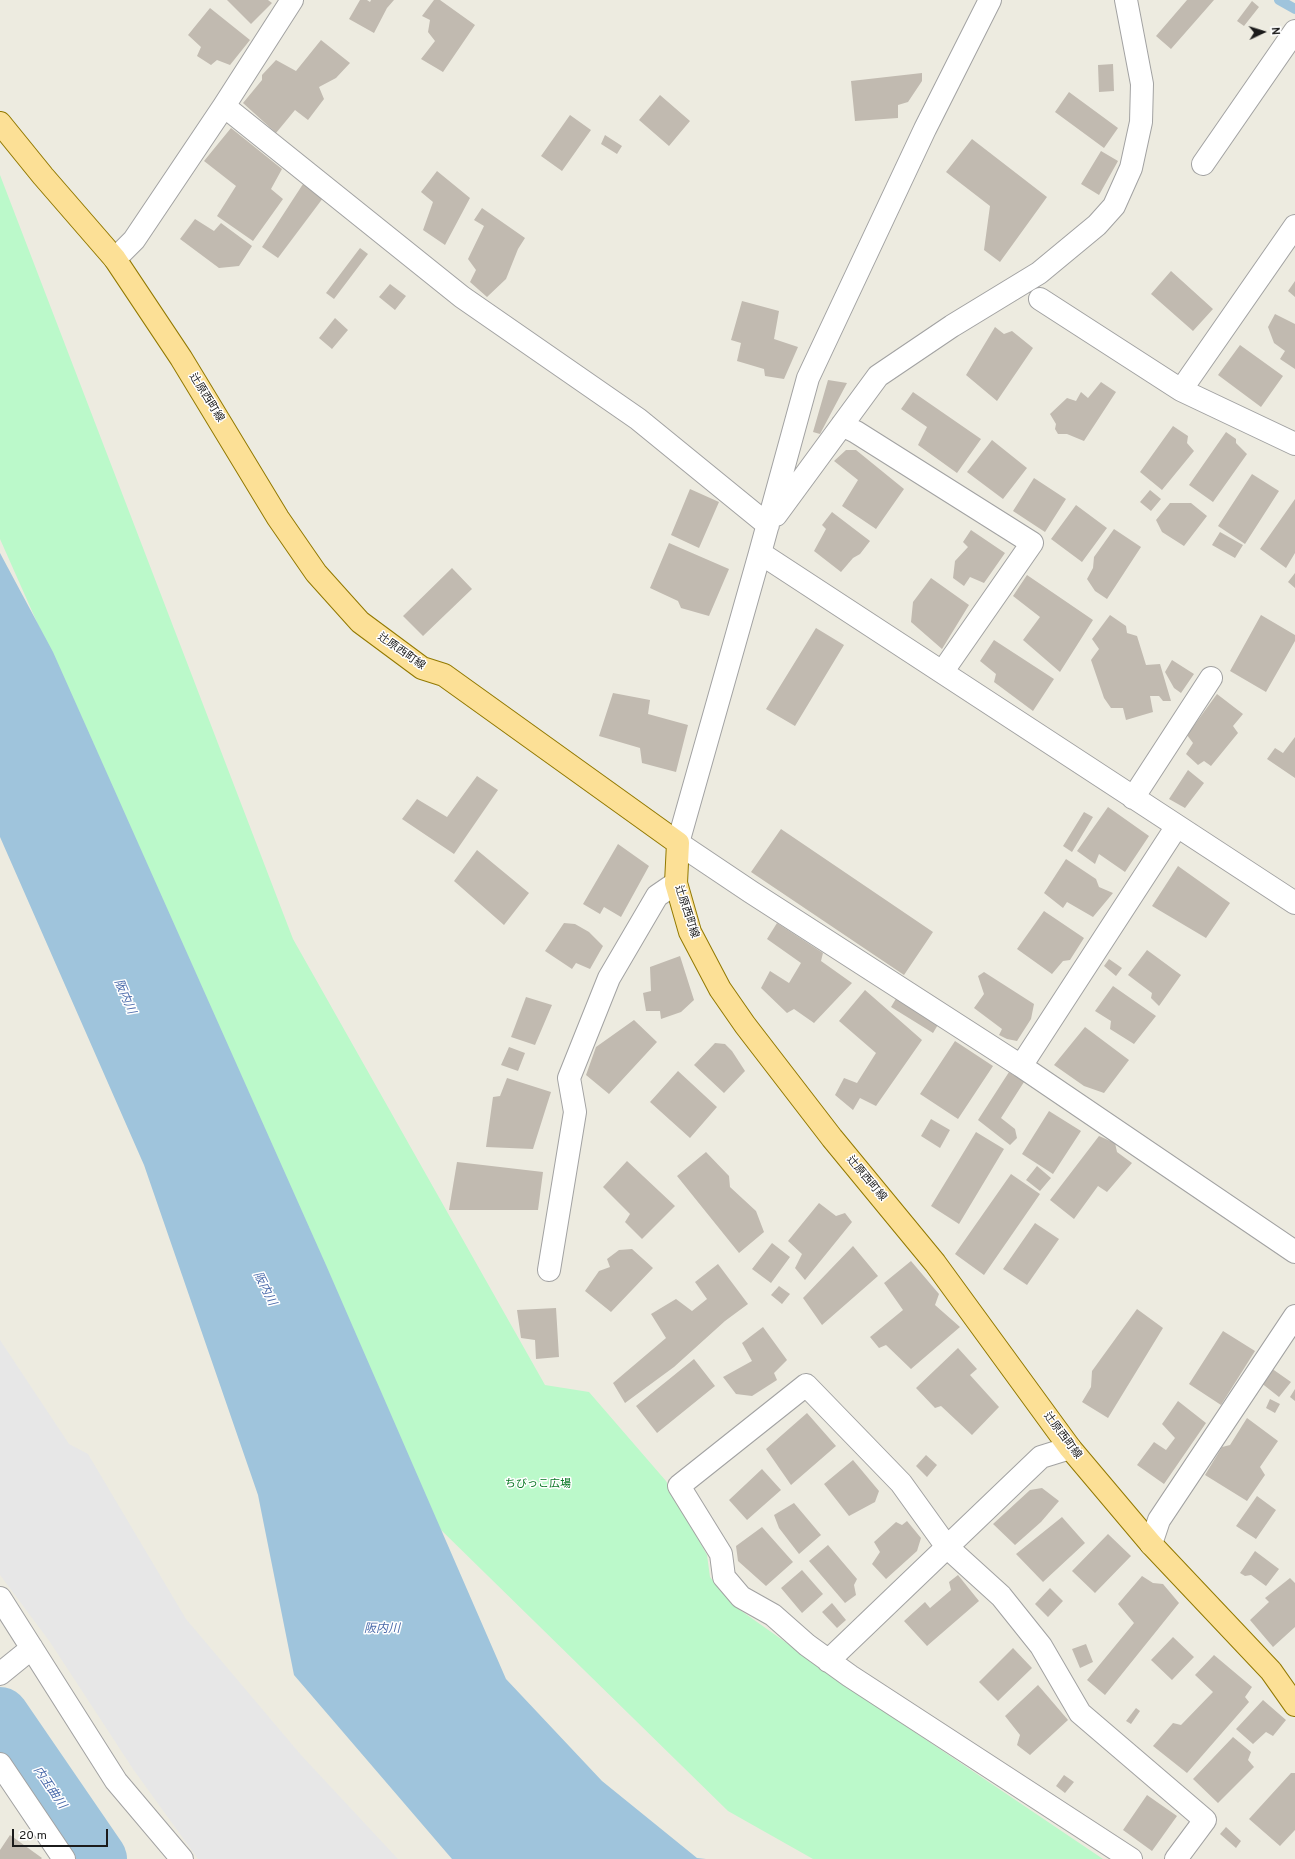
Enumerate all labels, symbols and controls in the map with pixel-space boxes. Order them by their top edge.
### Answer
north arrow [1243,12,1283,52]
text: N [1268,27,1282,36]
street label: 辻原西町線 [186,371,226,425]
street label: 辻原西町線 [375,631,427,673]
street label: 辻原西町線 [671,884,701,940]
water label: 阪内川 [110,978,138,1016]
street label: 辻原西町線 [843,1154,889,1204]
water label: 阪内川 [249,1270,279,1308]
street label: 辻原西町線 [1040,1410,1084,1462]
park label: ちびっこ広場 [505,1478,571,1492]
water label: 阪内川 [364,1623,400,1637]
water label: 内玉曲川 [30,1764,68,1812]
scale bar [14,1821,110,1847]
text: 20 m [19,1828,47,1844]

